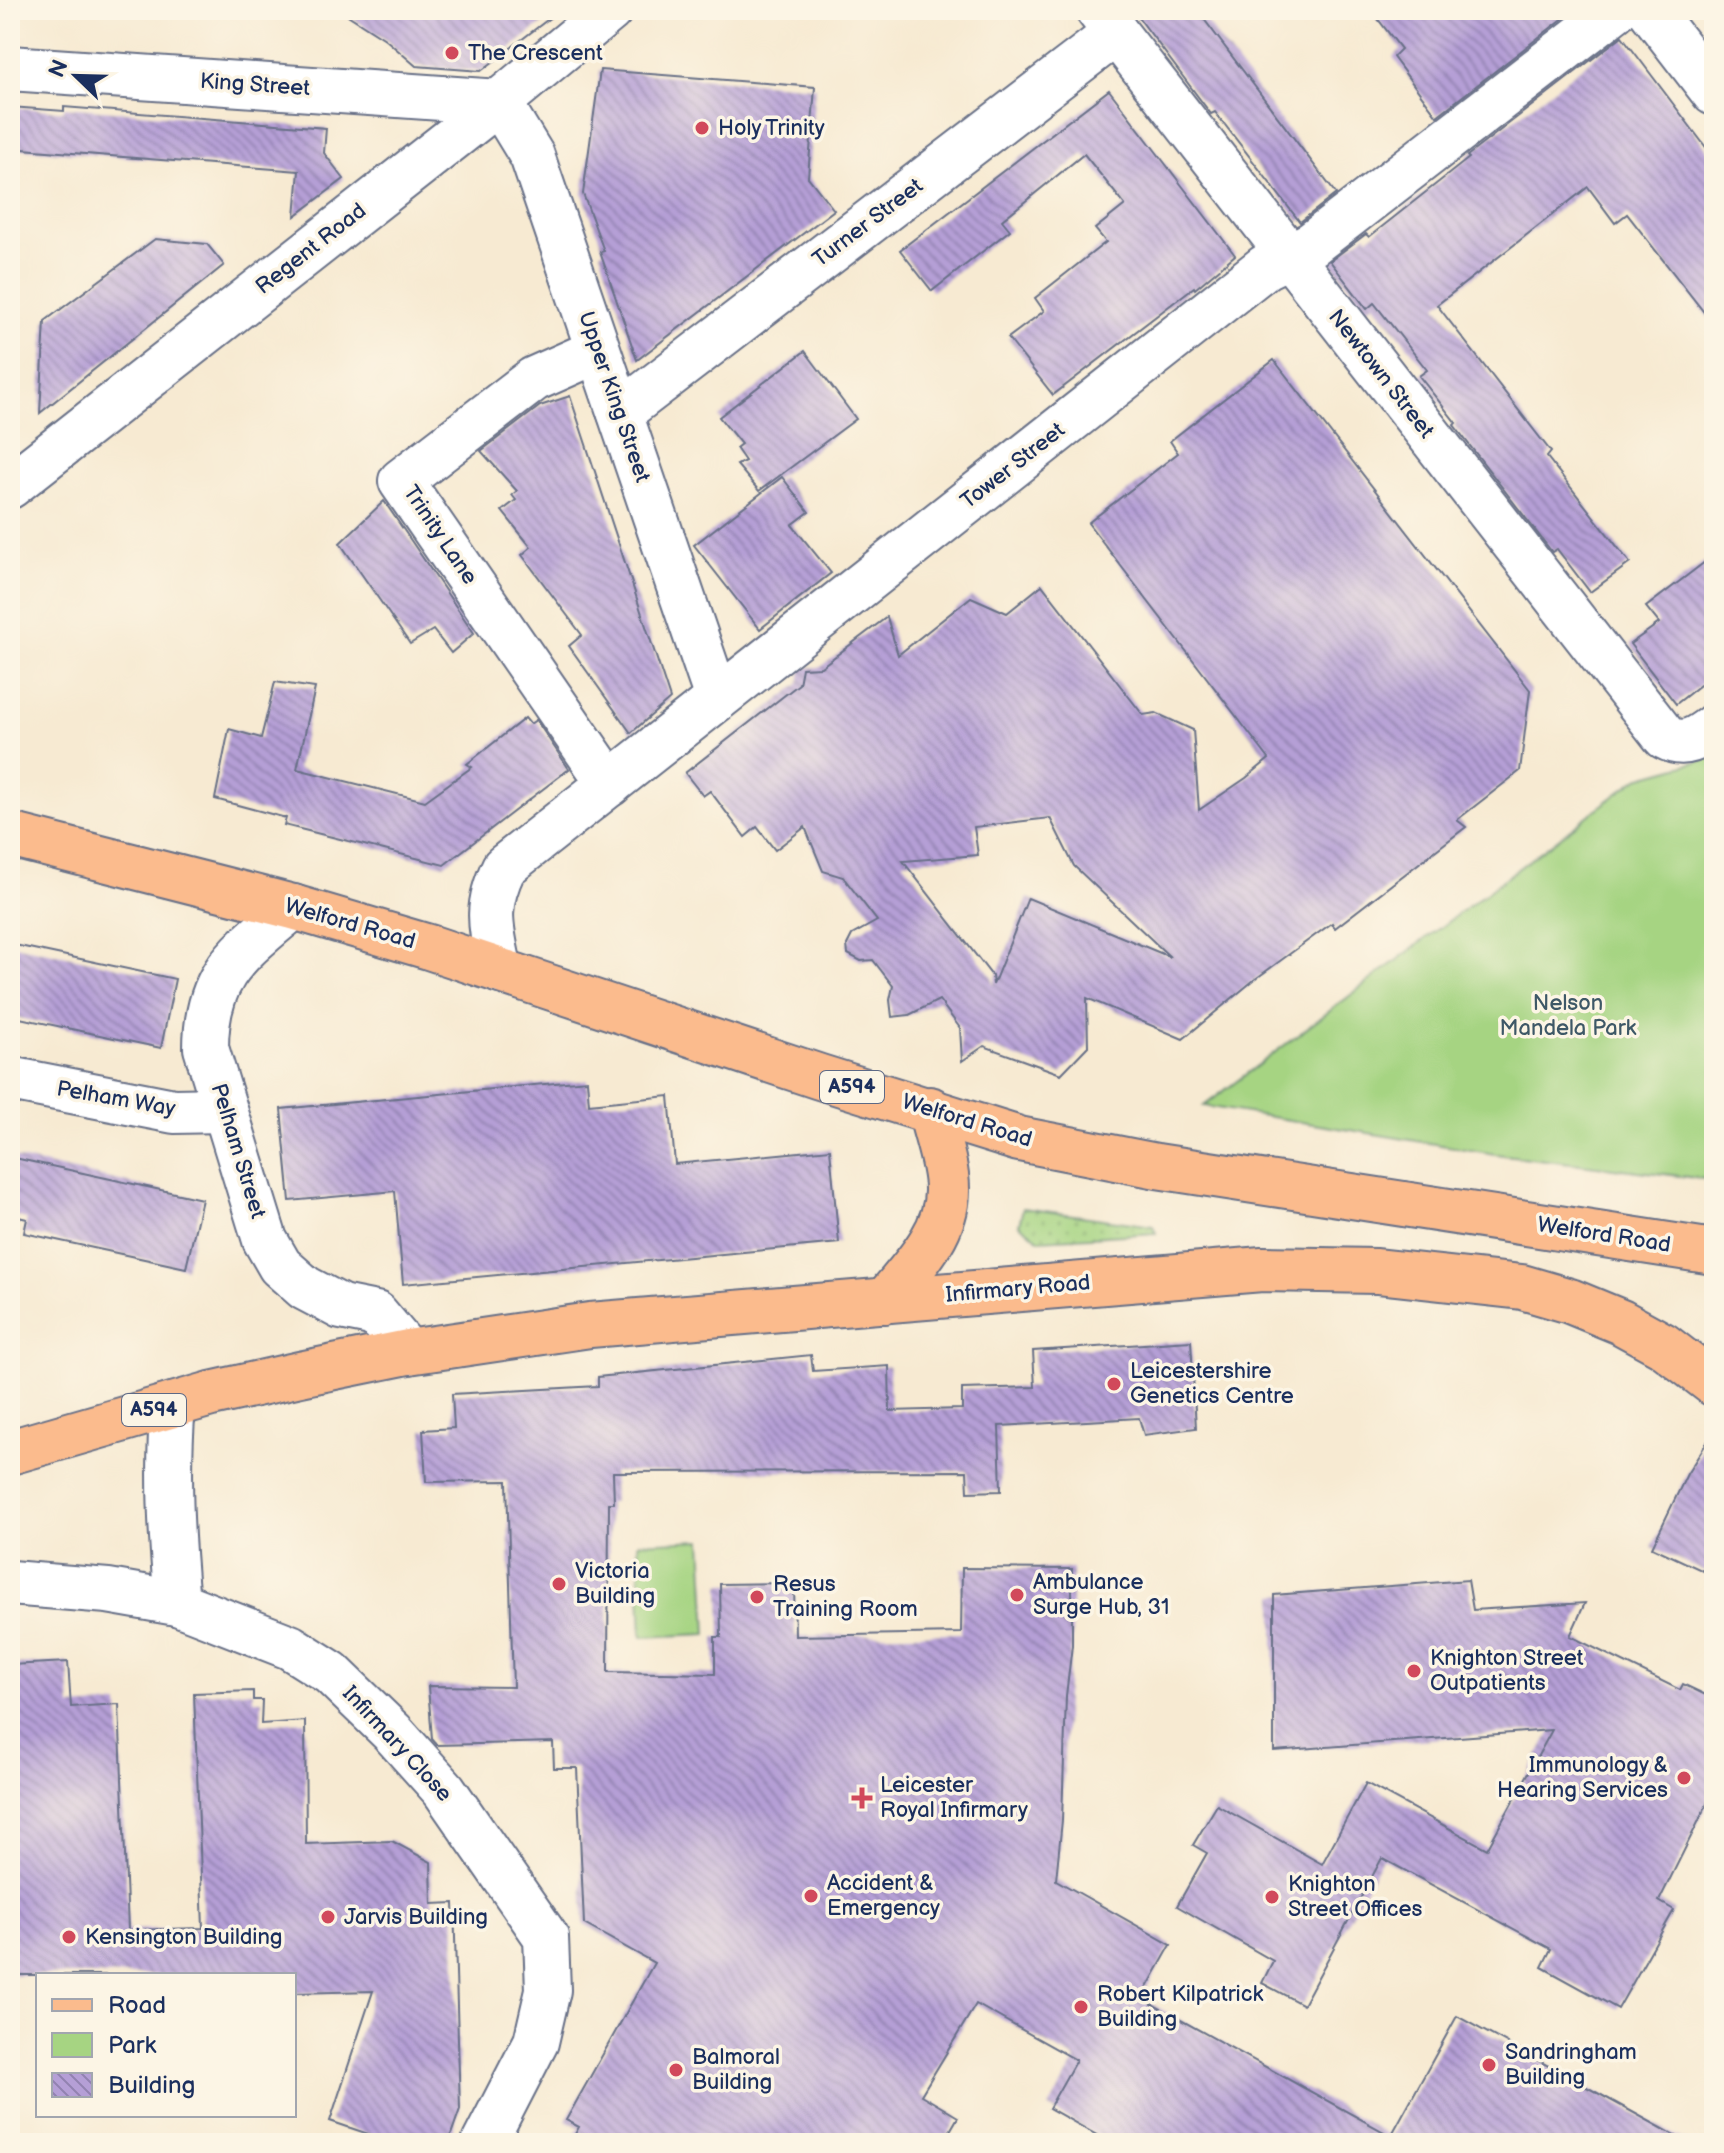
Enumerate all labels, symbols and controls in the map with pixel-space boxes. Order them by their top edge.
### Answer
north arrow [36,36,116,116]
place label: The Crescent [468,40,603,67]
marker: The Crescent [443,44,461,62]
text: N [43,56,75,82]
street label: King Street [199,68,311,102]
place label: Holy Trinity [718,115,825,142]
marker: Holy Trinity [693,119,711,137]
street label: Turner Street [808,173,929,273]
street label: Regent Road [250,197,372,301]
street label: Newtown Street [1322,304,1440,444]
street label: Upper King Street [572,308,656,486]
street label: Tower Street [956,417,1071,515]
street label: Trinity Lane [397,480,483,590]
street label: Welford Road [282,892,418,956]
park label: Nelson Mandela Park [1500,990,1637,1042]
road number: A594 [820,1071,884,1103]
street label: Pelham Way [55,1075,177,1123]
street label: Pelham Street [205,1080,271,1222]
street label: Welford Road [899,1088,1035,1154]
street label: Welford Road [1535,1211,1673,1259]
street label: Infirmary Road [944,1269,1092,1309]
place label: Leicestershire Genetics Centre [1130,1358,1294,1410]
marker: Leicestershire Genetics Centre [1105,1375,1123,1393]
road number: A594 [122,1394,186,1426]
place label: Victoria Building [575,1558,655,1610]
place label: Ambulance Surge Hub, 31 [1033,1569,1170,1621]
place label: Resus Training Room [773,1571,918,1623]
marker: Victoria Building [550,1575,568,1593]
marker: Ambulance Surge Hub, 31 [1008,1586,1026,1604]
marker: Resus Training Room [748,1588,766,1606]
place label: Knighton Street Outpatients [1430,1645,1584,1697]
marker: Knighton Street Outpatients [1405,1662,1423,1680]
street label: Infirmary Close [336,1680,458,1808]
place label: Immunology & Hearing Services [1497,1752,1668,1804]
marker: Immunology & Hearing Services [1675,1769,1693,1787]
place label: Leicester Royal Infirmary [880,1772,1028,1824]
marker: Leicester Royal Infirmary [851,1787,873,1809]
place label: Accident & Emergency [827,1870,940,1922]
place label: Knighton Street Offices [1288,1871,1423,1923]
marker: Accident & Emergency [802,1887,820,1905]
marker: Knighton Street Offices [1263,1888,1281,1906]
place label: Jarvis Building [344,1904,488,1931]
marker: Jarvis Building [319,1908,337,1926]
place label: Kensington Building [85,1924,283,1951]
marker: Kensington Building [60,1928,78,1946]
legend [36,1973,296,2117]
place label: Robert Kilpatrick Building [1097,1981,1263,2033]
text: Road [108,1991,166,2020]
marker: Robert Kilpatrick Building [1072,1998,1090,2016]
text: Park [108,2031,156,2060]
place label: Sandringham Building [1505,2039,1637,2091]
place label: Balmoral Building [692,2044,780,2096]
marker: Sandringham Building [1480,2056,1498,2074]
marker: Balmoral Building [667,2061,685,2079]
text: Building [108,2071,195,2100]

